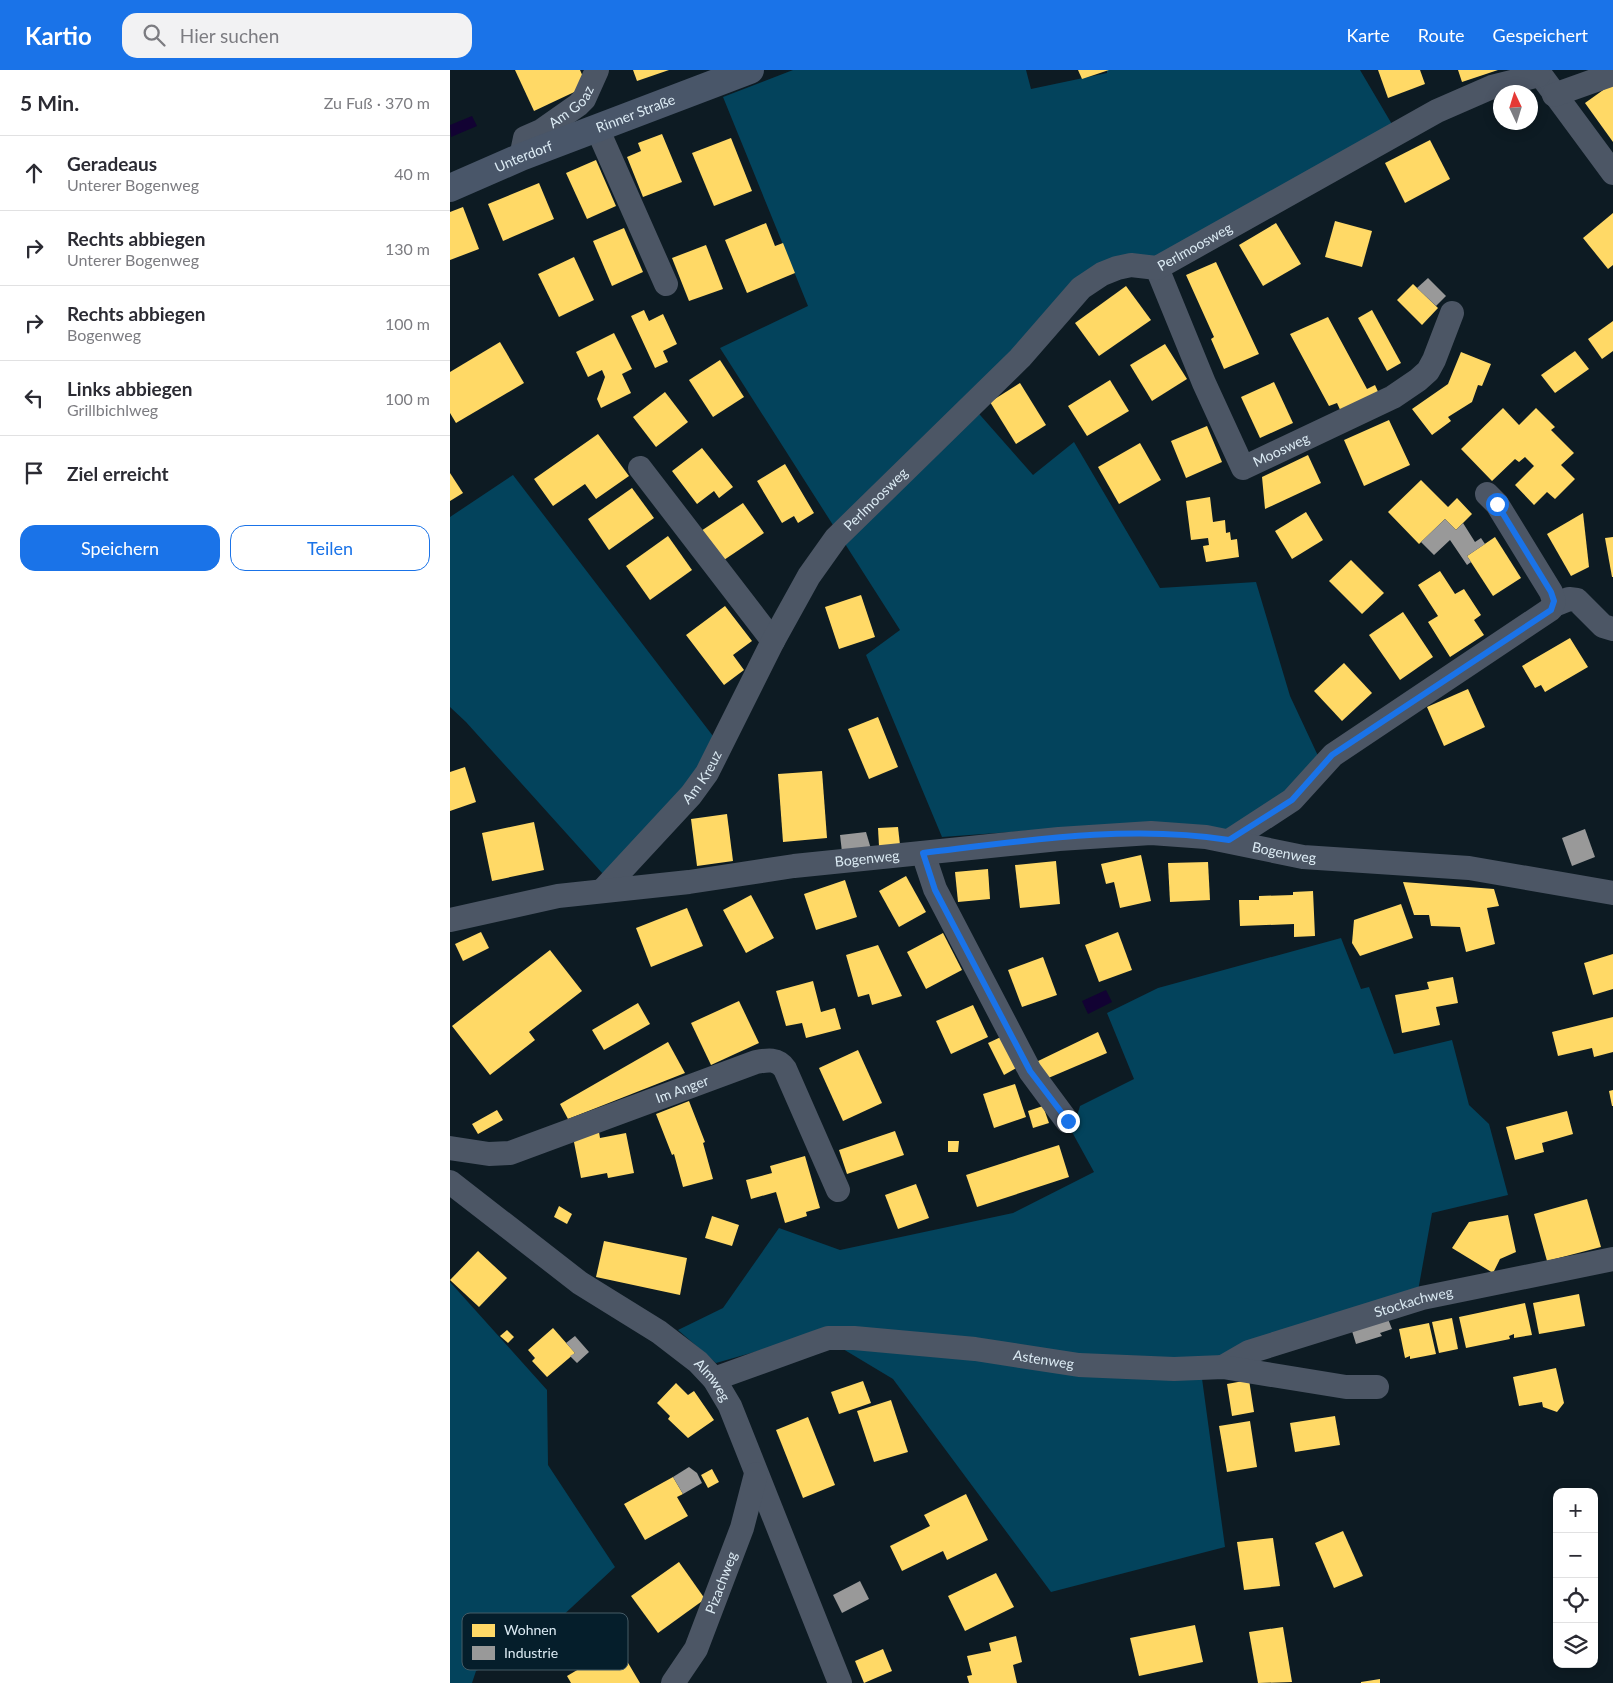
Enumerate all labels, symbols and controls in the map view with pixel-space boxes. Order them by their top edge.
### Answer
search box [122,13,472,58]
text: Kartio [25,21,92,50]
icon: search [140,21,168,49]
text: Hier suchen [180,24,279,47]
text: Karte [1346,24,1390,46]
text: Route [1418,24,1465,46]
text: Gespeichert [1493,24,1588,46]
street label: Am Goaz [545,83,597,131]
north arrow [1493,85,1538,130]
text: 5 Min. [20,90,79,115]
street label: Rinner Straße [593,90,677,136]
text: Zu Fuß · 370 m [324,93,430,112]
street label: Unterdorf [492,137,555,175]
text: Geradeaus [67,152,157,175]
icon: ahead [20,159,48,187]
text: 40 m [394,164,430,183]
text: Unterer Bogenweg [67,175,199,194]
street label: Perlmoosweg [1154,219,1235,274]
text: Rechts abbiegen [67,227,205,250]
icon: right [20,234,48,262]
text: 130 m [385,239,430,258]
text: Unterer Bogenweg [67,250,199,269]
text: Rechts abbiegen [67,302,205,325]
icon: right [20,309,48,337]
text: 100 m [385,314,430,333]
text: Bogenweg [67,325,141,344]
text: Links abbiegen [67,377,192,400]
icon: left [20,384,48,412]
text: 100 m [385,389,430,408]
text: Grillbichlweg [67,400,158,419]
street label: Moosweg [1250,429,1312,470]
icon: arrive [20,459,48,487]
text: Ziel erreicht [67,462,169,485]
street label: Perlmoosweg [840,464,911,534]
route start [1486,493,1509,516]
button: Speichern [20,525,220,571]
button: Teilen [230,525,430,571]
street label: Am Kreuz [678,748,725,807]
street label: Bogenweg [1251,838,1317,866]
street label: Bogenweg [834,846,900,870]
street label: Im Anger [653,1071,711,1106]
route end [1057,1110,1080,1133]
street label: Stockachweg [1372,1283,1454,1320]
street label: Astenweg [1012,1346,1075,1372]
street label: Almweg [691,1355,734,1404]
map controls [1553,1488,1598,1668]
button: + [1553,1488,1598,1533]
button: − [1553,1533,1598,1578]
street label: Pizachweg [701,1549,740,1616]
button: locate [1553,1578,1598,1623]
legend [462,1613,628,1670]
text: Wohnen [504,1621,556,1638]
button: layers [1553,1623,1598,1668]
text: Industrie [504,1644,558,1661]

